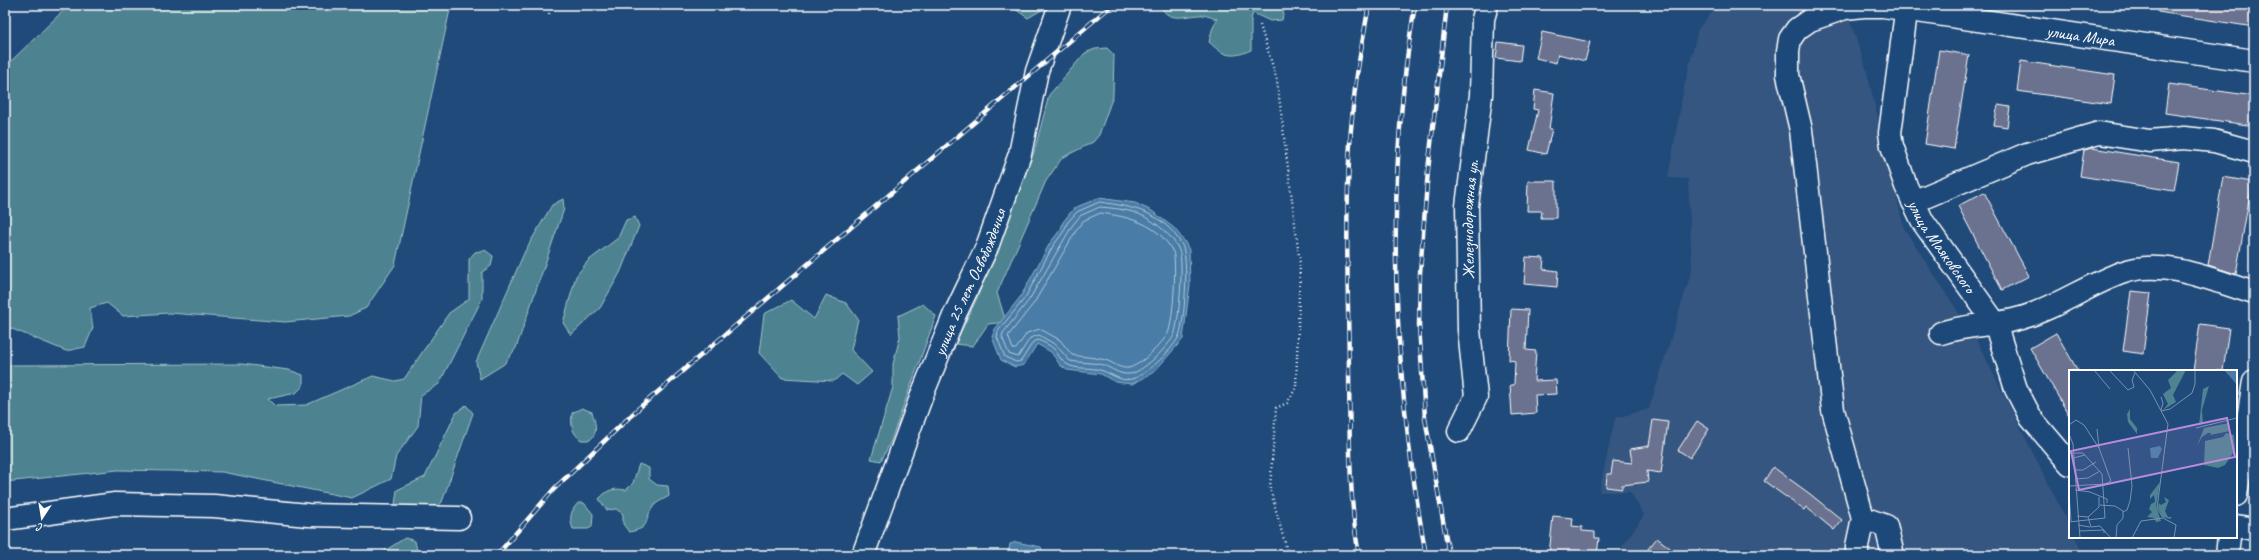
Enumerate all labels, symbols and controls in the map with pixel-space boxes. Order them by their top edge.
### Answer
street label: улица Мира [2044,20,2117,51]
street label: Железнодорожная ул. [1456,158,1483,280]
street label: улица Маяковского [1903,195,1982,299]
street label: улица 25 лет Освобождения [928,205,1011,360]
inset map [2069,370,2237,538]
north arrow [22,498,62,538]
text: С [34,520,44,535]

